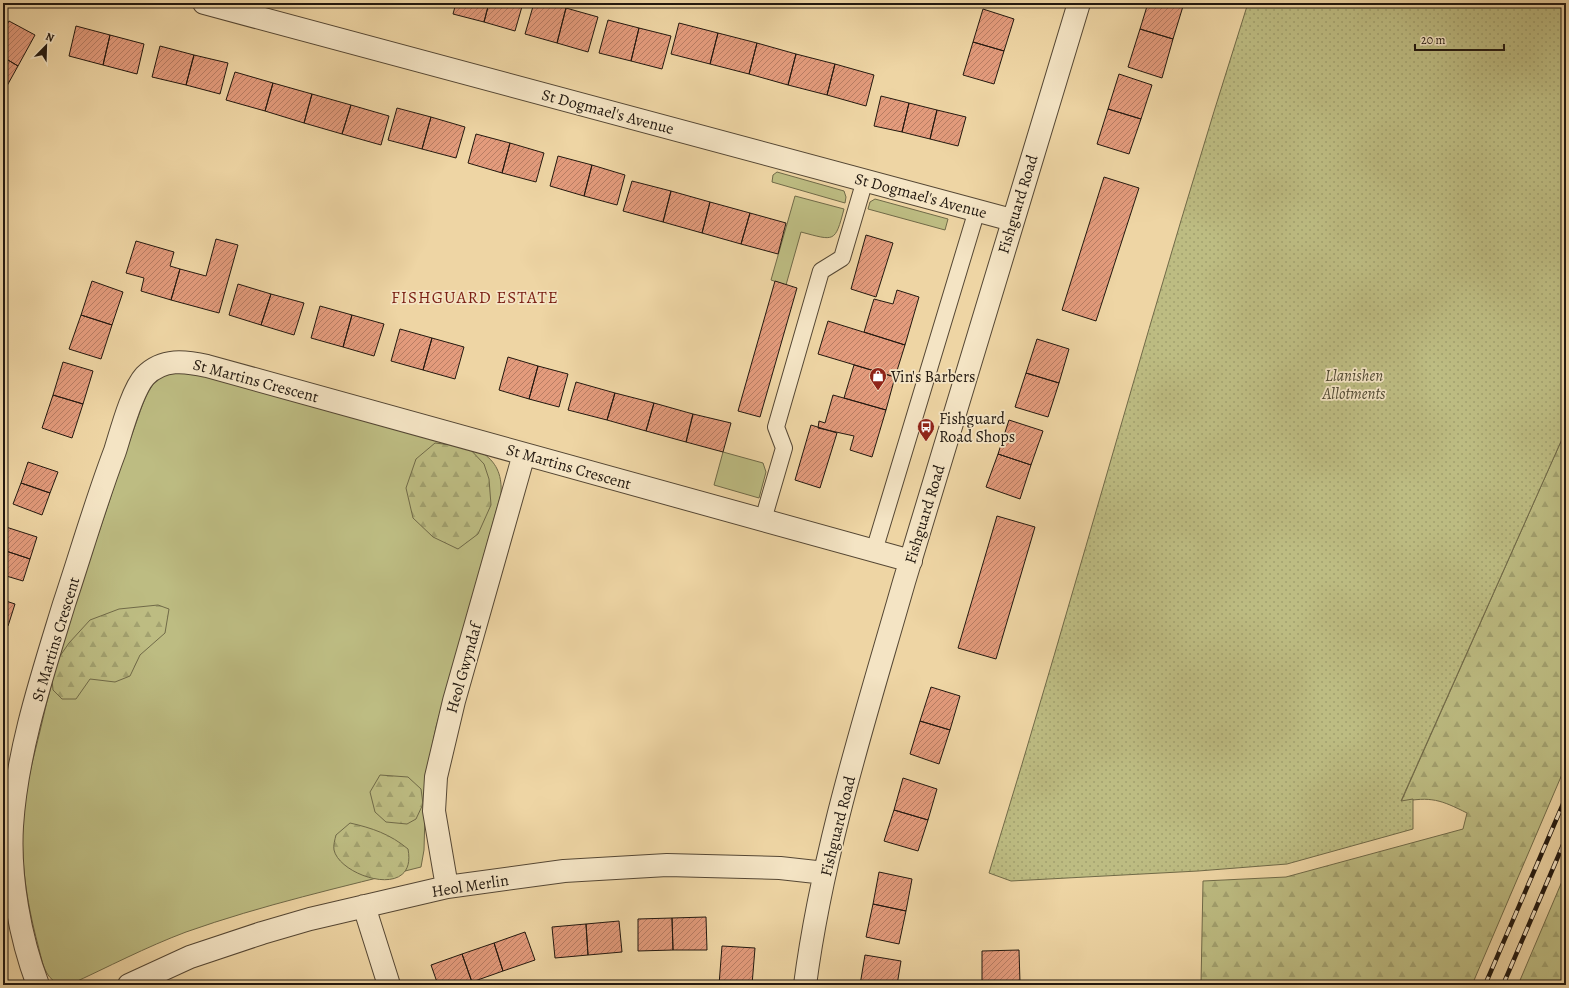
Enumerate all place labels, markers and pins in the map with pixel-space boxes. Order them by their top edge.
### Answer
shop icon: Vin's Barbers [868,366,888,391]
place label: Vin's Barbers [890,366,976,388]
place label: Fishguard Road Shops [939,408,1015,448]
bus stop icon: Fishguard Road Shops [916,417,936,442]

